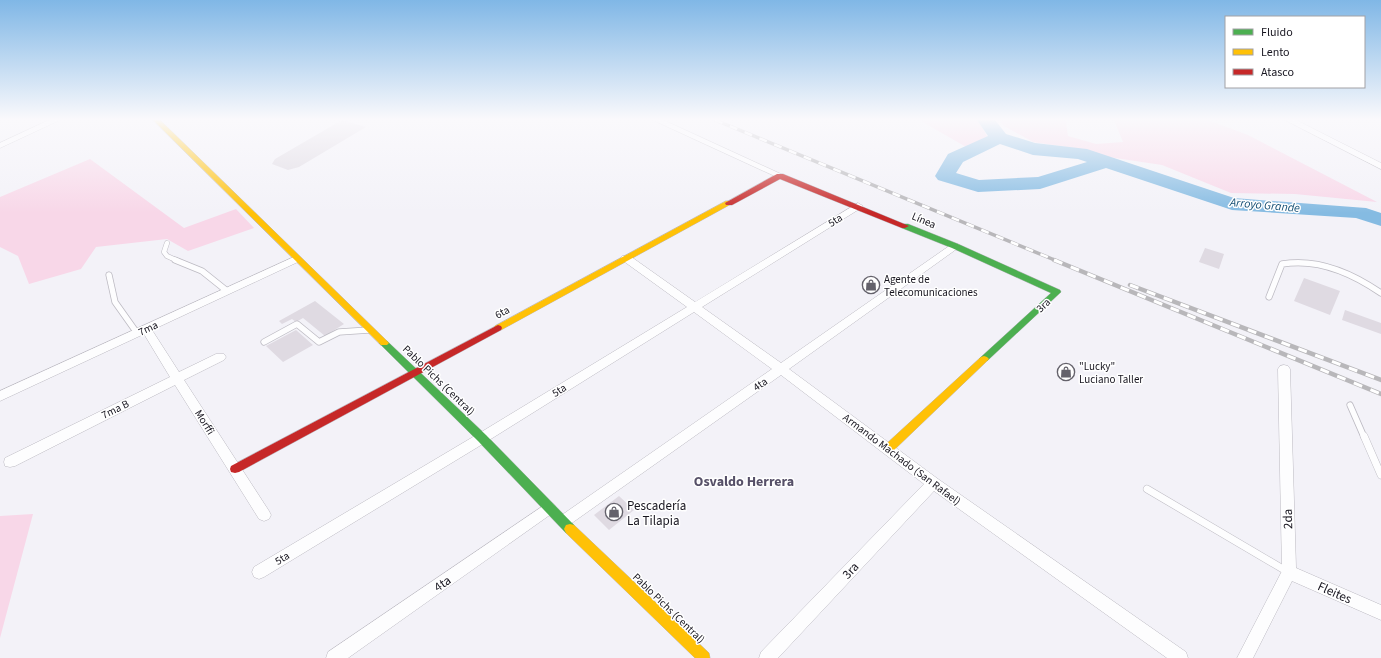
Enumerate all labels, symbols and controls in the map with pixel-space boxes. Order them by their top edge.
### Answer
legend [1225,16,1365,88]
text: Fluido [1261,24,1293,41]
text: Lento [1261,44,1290,61]
text: Atasco [1261,64,1294,81]
water label: Arroyo Grande [1228,194,1301,217]
street label: Línea [909,209,938,232]
street label: 5ta [825,210,845,231]
place label: Agente de Telecomunicaciones [884,272,978,300]
shop icon: Agente de Telecomunicaciones [861,275,881,295]
street label: 3ra [1033,295,1054,316]
street label: 6ta [492,302,512,322]
street label: 7ma [136,317,161,340]
street label: Pablo Pichs (Central) [399,342,478,419]
place label: "Lucky" Luciano Taller [1079,359,1143,387]
shop icon: "Lucky" Luciano Taller [1056,362,1076,382]
street label: 4ta [750,374,771,395]
street label: 5ta [549,380,569,401]
street label: 7ma B [99,396,132,423]
street label: Morffi [191,407,218,438]
street label: Armando Machado (San Rafael) [840,410,964,509]
district label: Osvaldo Herrera [694,472,794,492]
place label: Pescadería La Tilapia [627,497,686,530]
shop icon: Pescadería La Tilapia [604,502,624,522]
street label: 2da [1279,509,1297,529]
street label: 5ta [272,548,292,569]
street label: 3ra [838,558,863,583]
street label: Pablo Pichs (Central) [629,570,708,647]
street label: 4ta [430,572,455,596]
street label: Fleites [1315,577,1355,609]

